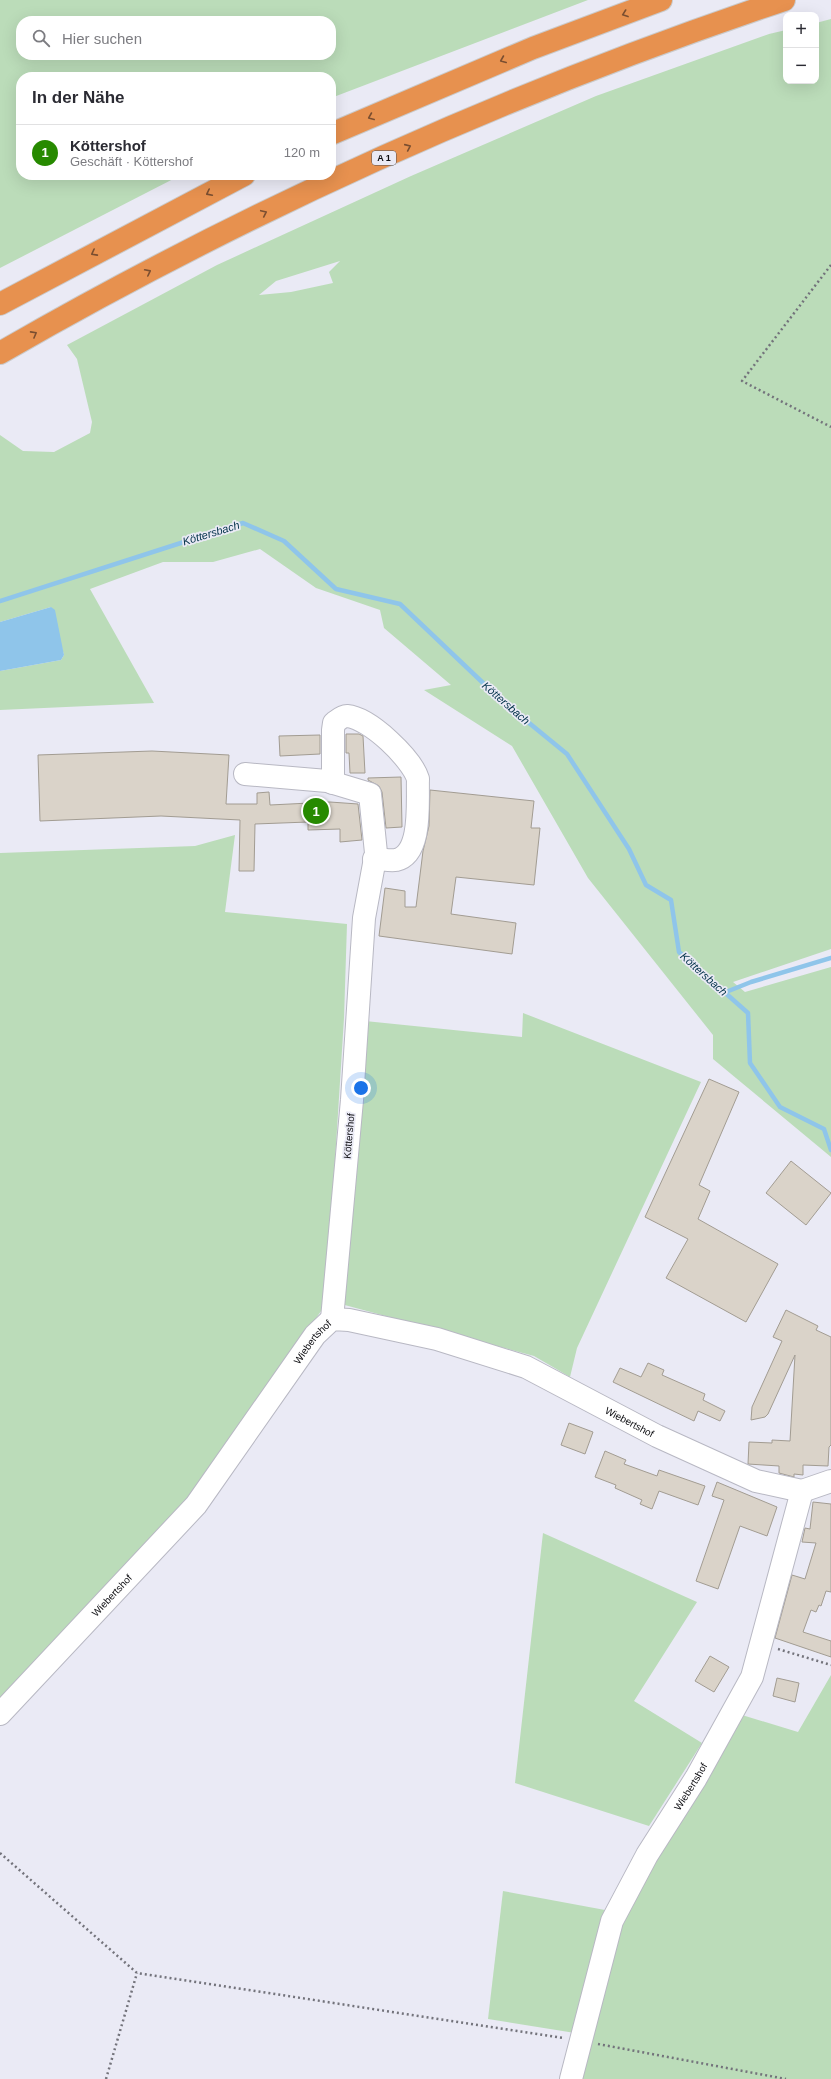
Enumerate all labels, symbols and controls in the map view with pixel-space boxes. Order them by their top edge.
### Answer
one-way arrow [621,9,628,17]
map controls [783,12,819,84]
button: + [783,12,819,48]
search box [16,16,336,60]
icon: search [30,27,52,49]
text: Hier suchen [62,30,142,47]
button: − [783,48,819,84]
one-way arrow [500,56,507,64]
text: In der Nähe [32,88,125,107]
one-way arrow [368,112,375,120]
text: Köttershof [70,137,146,154]
one-way arrow [403,144,411,152]
text: 1 [41,145,49,160]
text: 120 m [284,145,320,160]
road number: A 1 [372,151,396,165]
text: Geschäft · Köttershof [70,154,193,169]
one-way arrow [206,188,213,195]
one-way arrow [260,210,268,218]
one-way arrow [90,248,98,256]
one-way arrow [144,269,151,277]
one-way arrow [30,331,37,338]
water label: Köttersbach [181,519,241,547]
water label: Köttersbach [480,679,532,727]
pin: 1 [303,796,329,826]
water label: Köttersbach [678,950,730,998]
your location [351,1078,371,1098]
street label: Köttershof [342,1113,356,1159]
street label: Wiebertshof [291,1317,333,1366]
street label: Wiebertshof [604,1404,656,1439]
street label: Wiebertshof [89,1572,134,1618]
street label: Wiebertshof [672,1761,709,1812]

